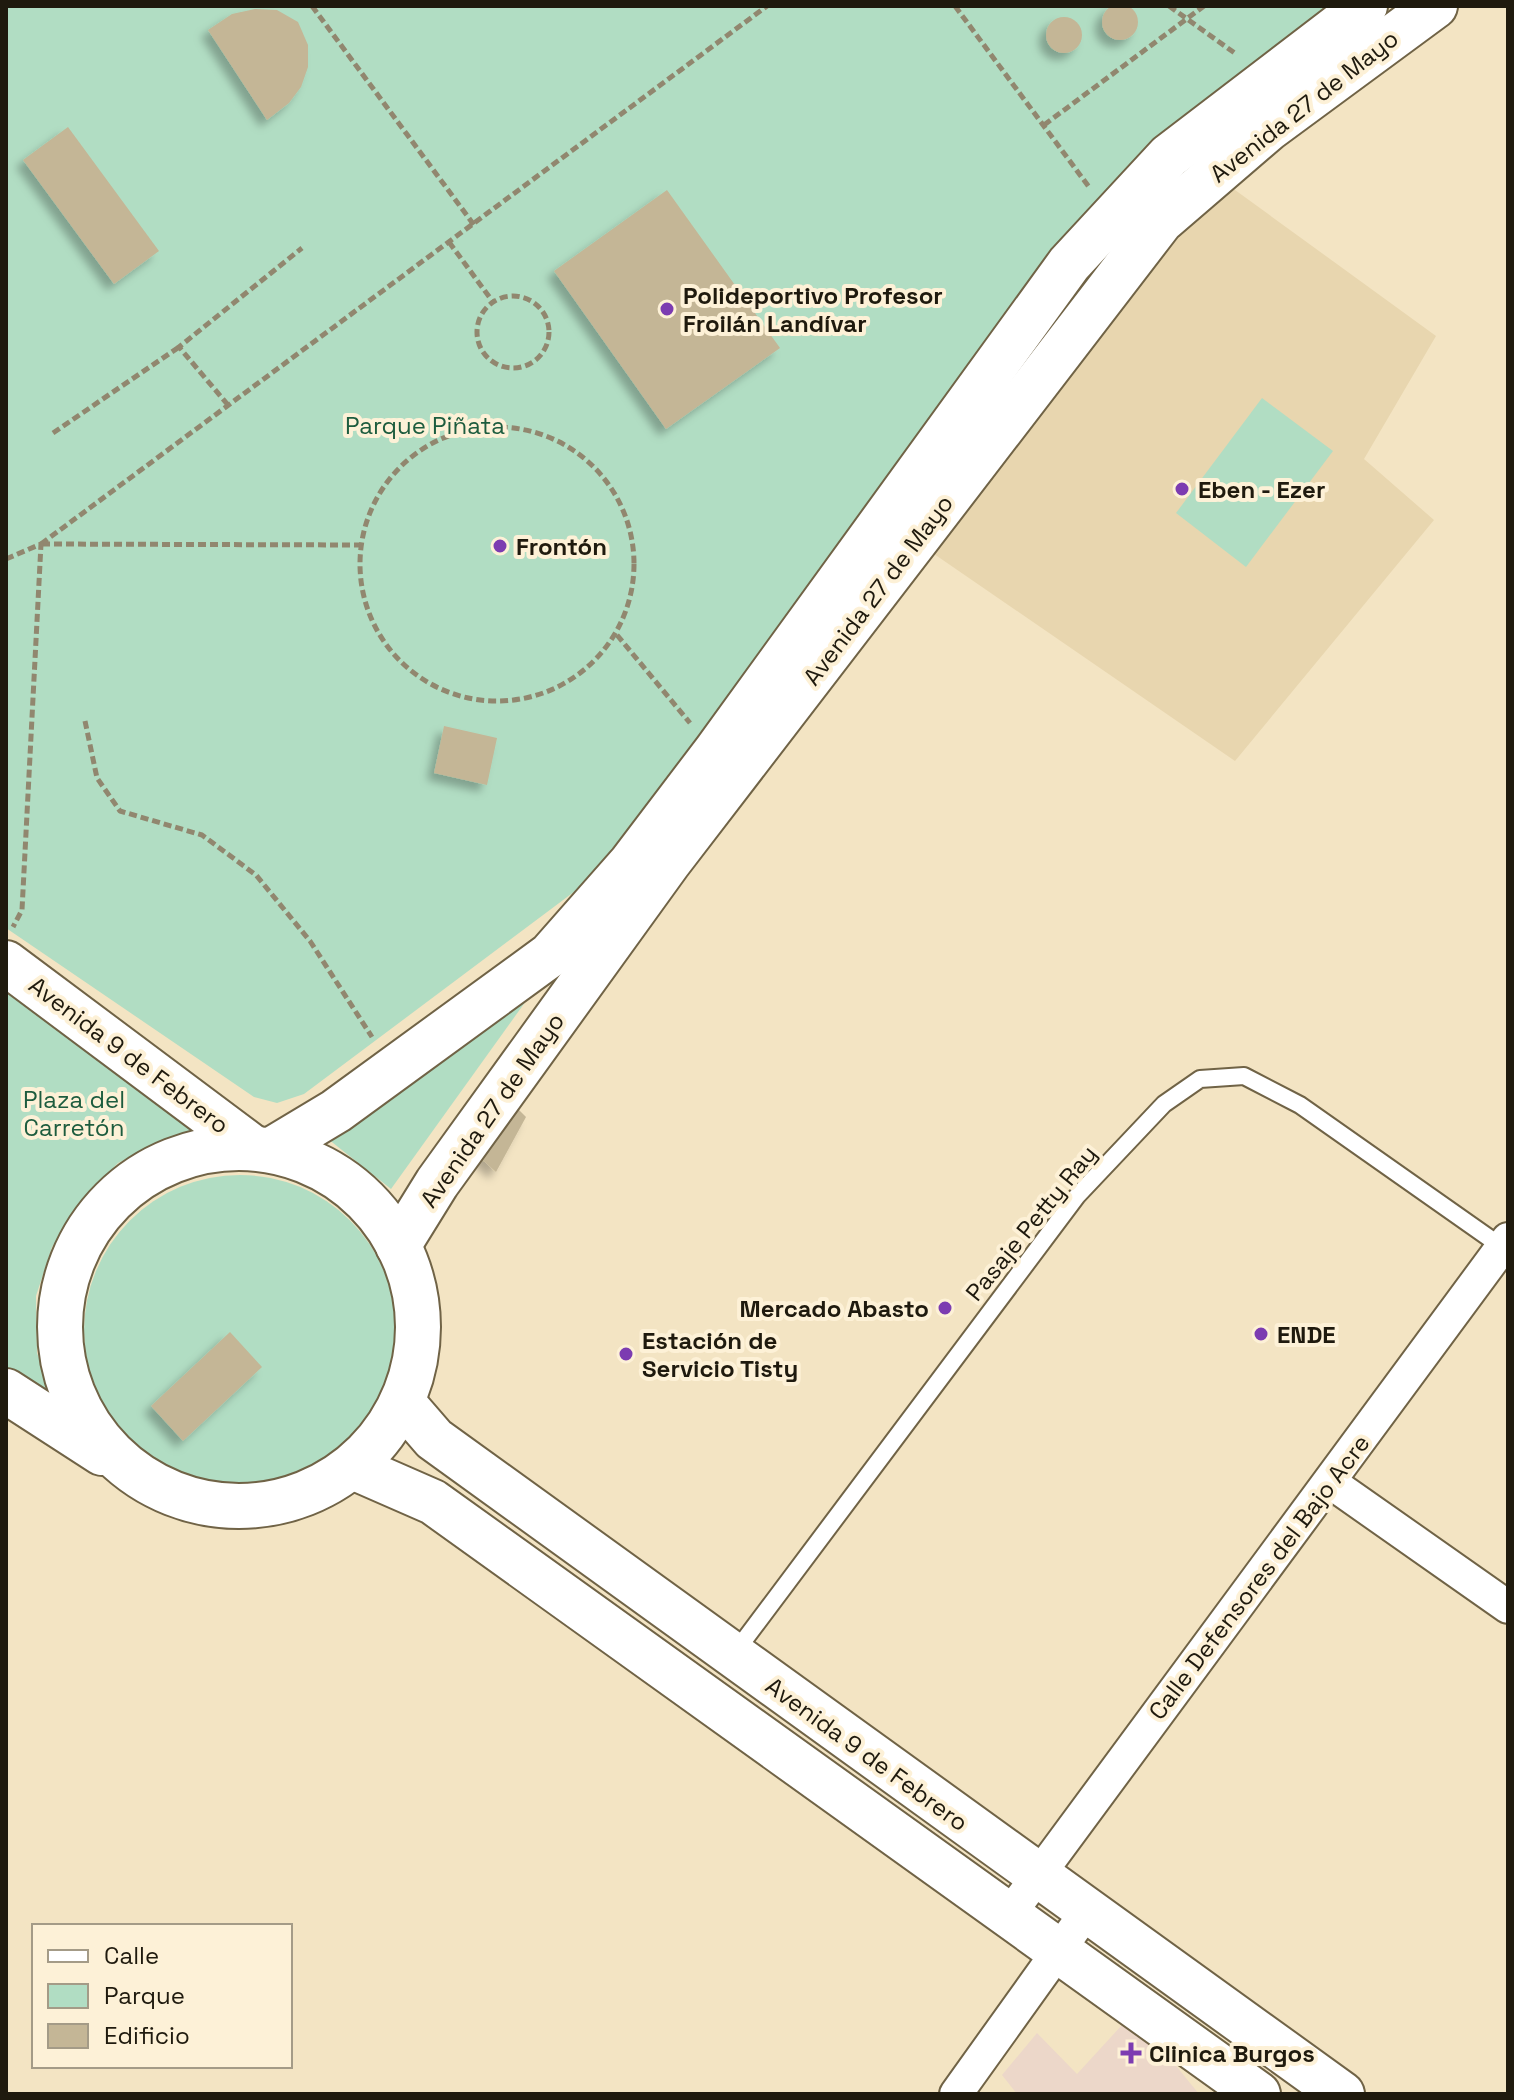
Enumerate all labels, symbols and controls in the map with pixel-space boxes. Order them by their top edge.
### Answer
street label: Avenida 27 de Mayo [1203,23,1405,189]
place label: Polideportivo Profesor Froilán Landívar [683,280,943,339]
marker: Polideportivo Profesor Froilán Landívar [658,300,676,318]
park label: Parque Piñata [345,410,505,441]
place label: Eben - Ezer [1198,474,1325,505]
marker: Eben - Ezer [1173,480,1191,498]
street label: Avenida 27 de Mayo [796,488,960,692]
place label: Frontón [516,531,607,562]
marker: Frontón [491,537,509,555]
street label: Avenida 9 de Febrero [23,970,235,1140]
street label: Avenida 27 de Mayo [413,1007,571,1213]
park label: Plaza del Carretón [23,1084,125,1143]
street label: Pasaje Petty Ray [959,1139,1103,1307]
place label: Mercado Abasto [740,1293,929,1324]
marker: Mercado Abasto [936,1299,954,1317]
place label: ENDE [1277,1319,1336,1350]
place label: Estación de Servicio Tisty [642,1325,798,1384]
marker: ENDE [1252,1325,1270,1343]
marker: Estación de Servicio Tisty [617,1345,635,1363]
street label: Calle Defensores del Bajo Acre [1141,1428,1377,1726]
street label: Avenida 9 de Febrero [760,1670,974,1838]
legend [32,1924,292,2068]
text: Calle [104,1940,159,1971]
text: Parque [104,1980,185,2011]
text: Edificio [104,2020,190,2051]
place label: Clinica Burgos [1149,2038,1315,2069]
marker: Clinica Burgos [1120,2042,1142,2064]

